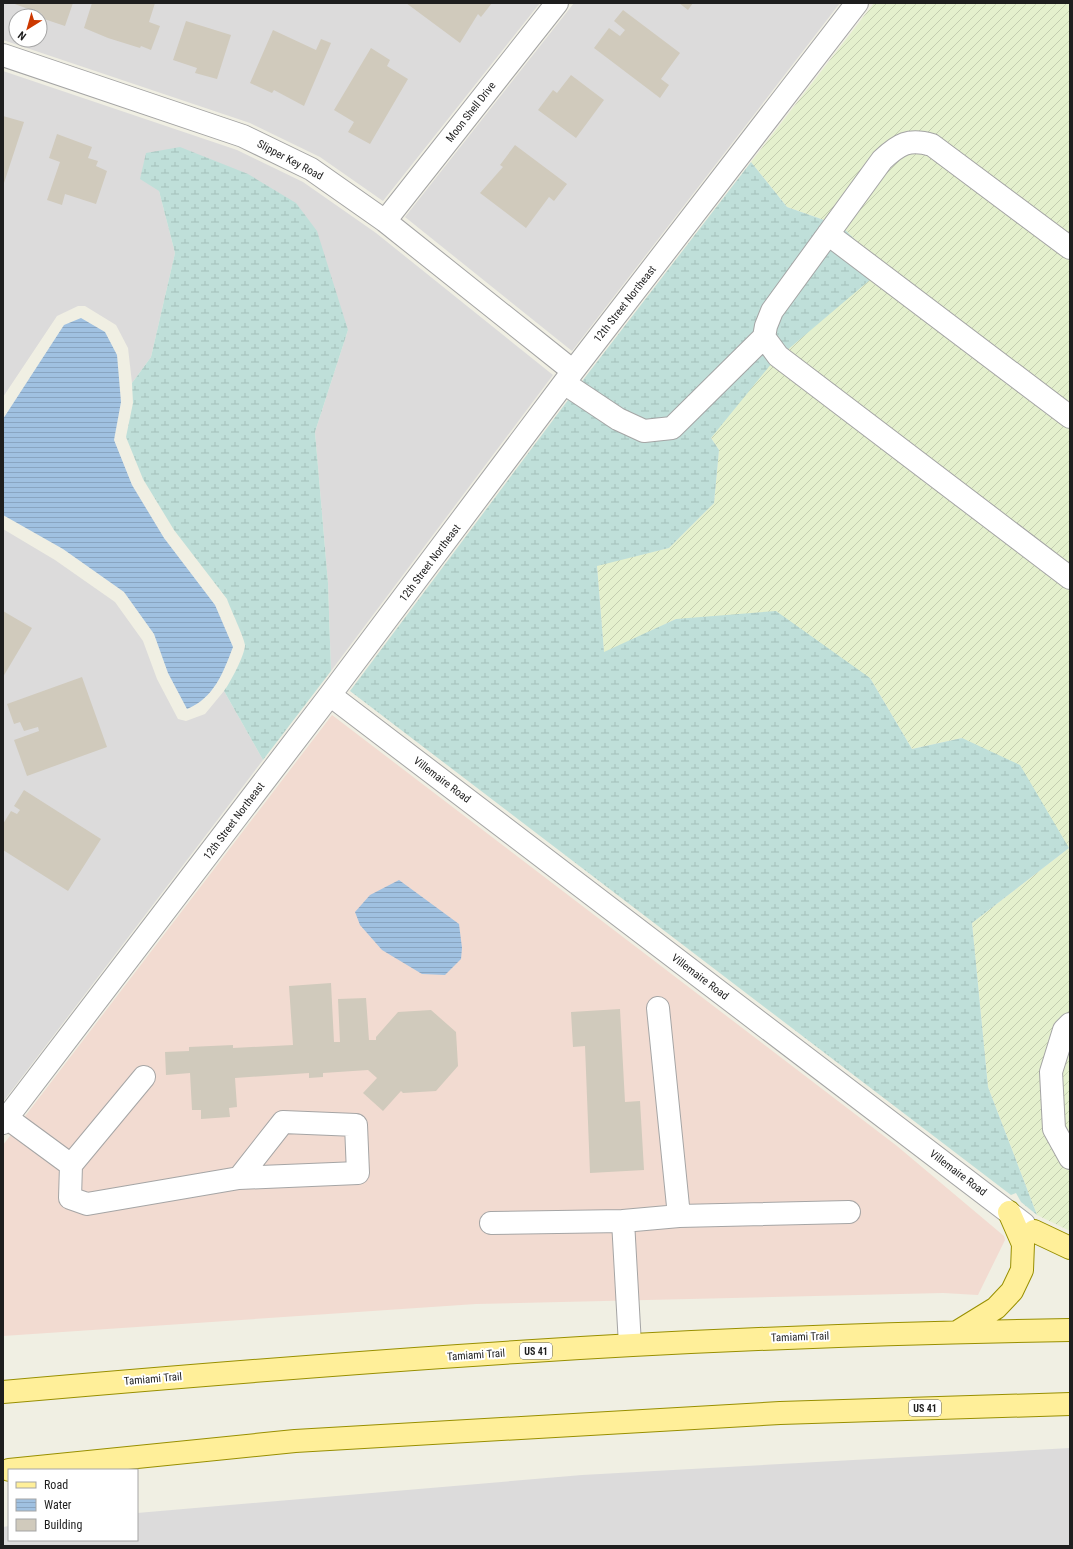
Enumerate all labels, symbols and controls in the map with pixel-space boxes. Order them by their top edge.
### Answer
north arrow [8,8,48,48]
text: N [15,28,29,43]
street label: Moon Shell Drive [443,79,499,145]
street label: Slipper Key Road [255,137,325,183]
street label: 12th Street Northeast [591,263,659,345]
street label: 12th Street Northeast [397,522,463,604]
street label: Villemaire Road [411,754,473,806]
street label: 12th Street Northeast [201,780,267,862]
street label: Villemaire Road [669,951,731,1003]
street label: Villemaire Road [927,1147,989,1199]
street label: Tamiami Trail [771,1329,829,1345]
road number: US 41 [520,1343,552,1359]
street label: Tamiami Trail [446,1346,506,1364]
street label: Tamiami Trail [123,1370,183,1388]
road number: US 41 [909,1400,941,1416]
legend [8,1469,138,1541]
text: Road [44,1478,68,1492]
text: Water [44,1498,72,1512]
text: Building [44,1518,82,1532]

